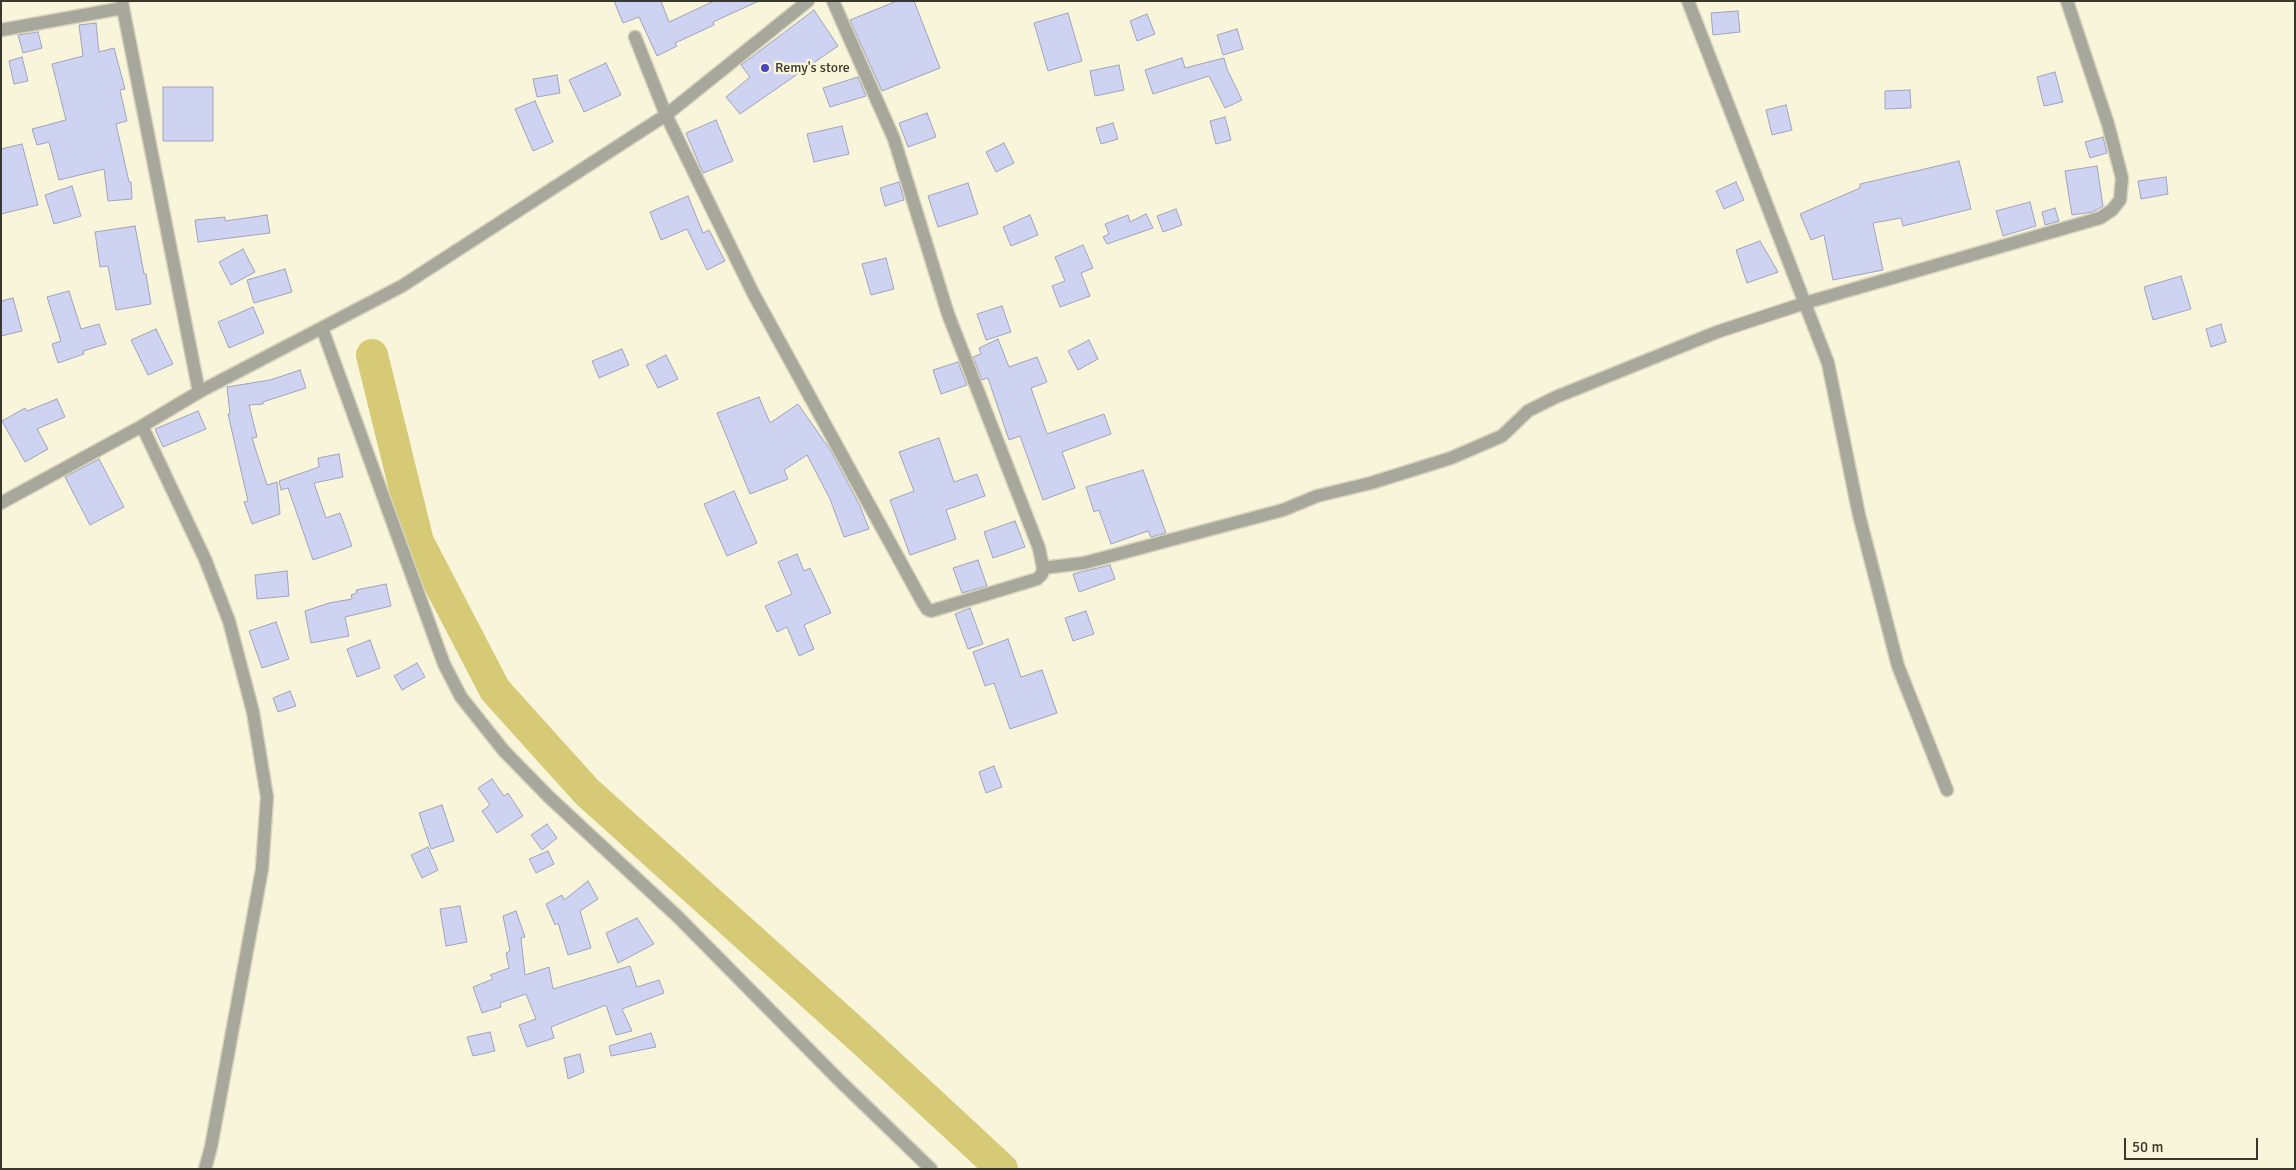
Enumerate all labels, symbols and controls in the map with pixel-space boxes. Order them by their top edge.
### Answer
place label: Remy's store [775,60,850,76]
marker: Remy's store [759,62,771,74]
scale bar [2126,1128,2260,1160]
text: 50 m [2132,1138,2163,1156]

